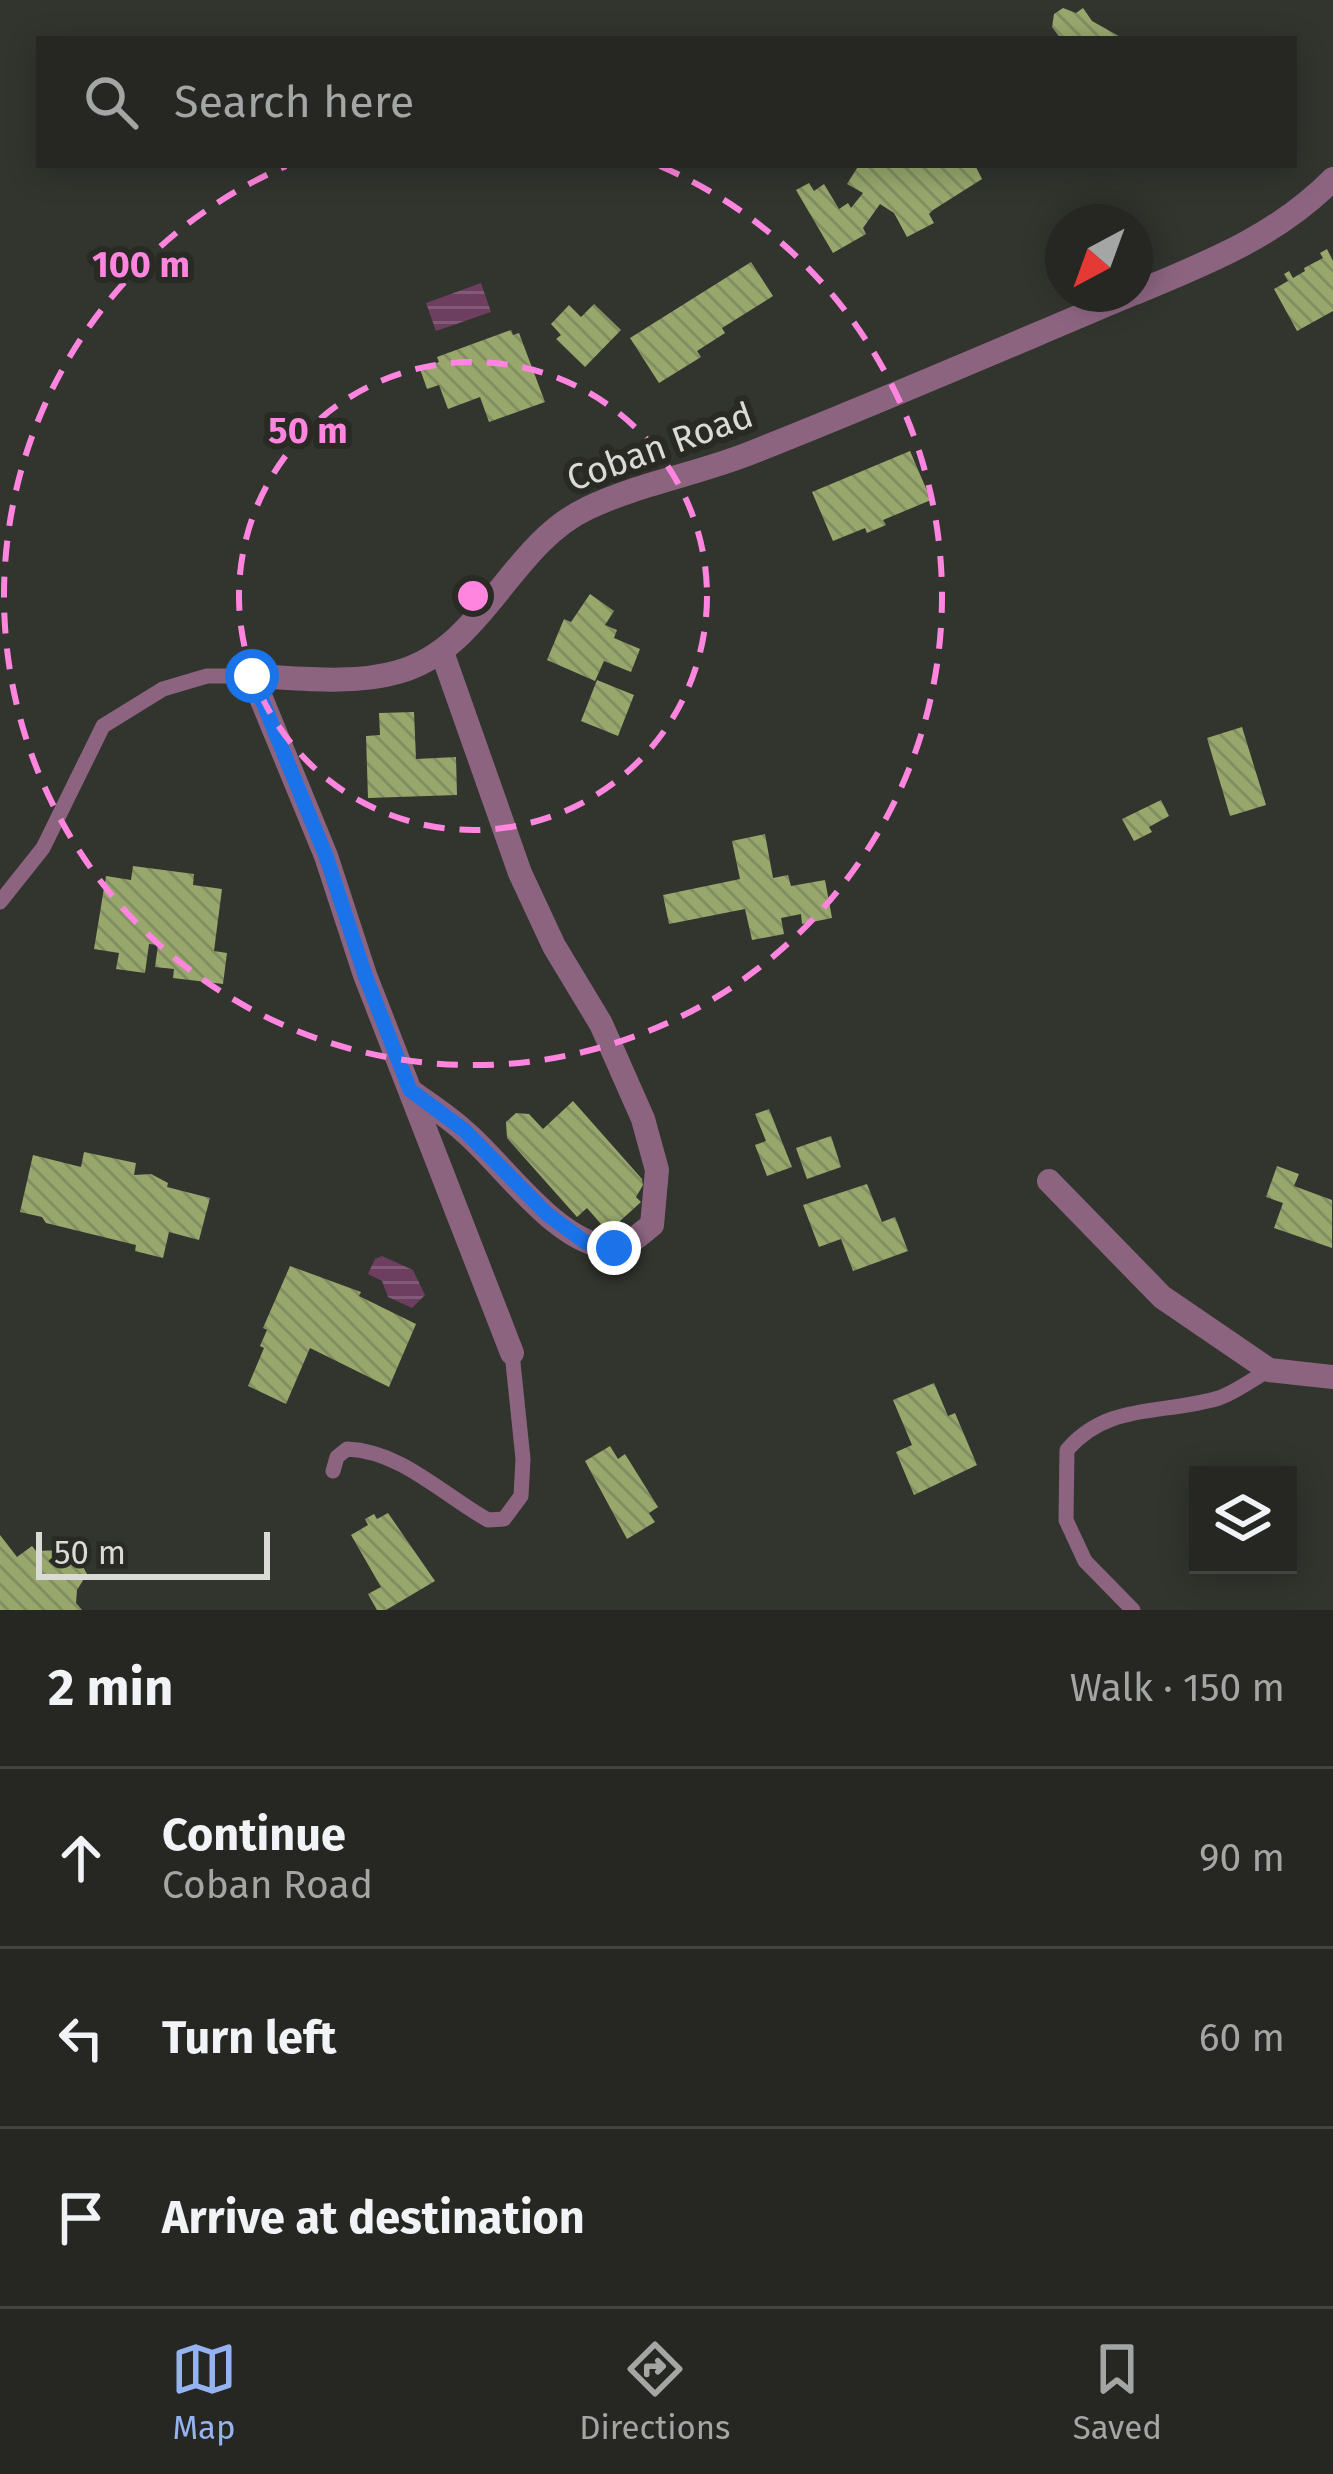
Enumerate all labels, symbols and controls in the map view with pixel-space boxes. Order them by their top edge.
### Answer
search box [36,36,1297,168]
icon: search [78,69,144,135]
text: Search here [174,75,414,129]
north arrow [1045,204,1153,312]
text: 100 m [92,243,190,287]
street label: Coban Road [561,393,759,501]
text: 50 m [268,409,348,453]
centre of rings [452,575,494,617]
route start [225,649,279,703]
route end [587,1221,641,1275]
map controls [1189,1466,1297,1574]
button: layers [1189,1466,1297,1574]
scale bar [36,1526,270,1579]
text: 50 m [54,1533,126,1573]
text: 2 min [48,1657,173,1719]
text: Walk · 150 m [1070,1665,1285,1711]
text: Continue [162,1808,346,1862]
icon: ahead [48,1825,114,1891]
text: 90 m [1199,1835,1285,1881]
text: Coban Road [162,1862,373,1908]
icon: left [48,2005,114,2071]
text: Turn left [162,2011,336,2065]
text: 60 m [1199,2015,1285,2061]
icon: arrive [48,2185,114,2251]
text: Arrive at destination [162,2191,585,2245]
tab: Map [171,2336,237,2448]
tab: Directions [579,2336,731,2448]
tab: Saved [1073,2336,1162,2448]

